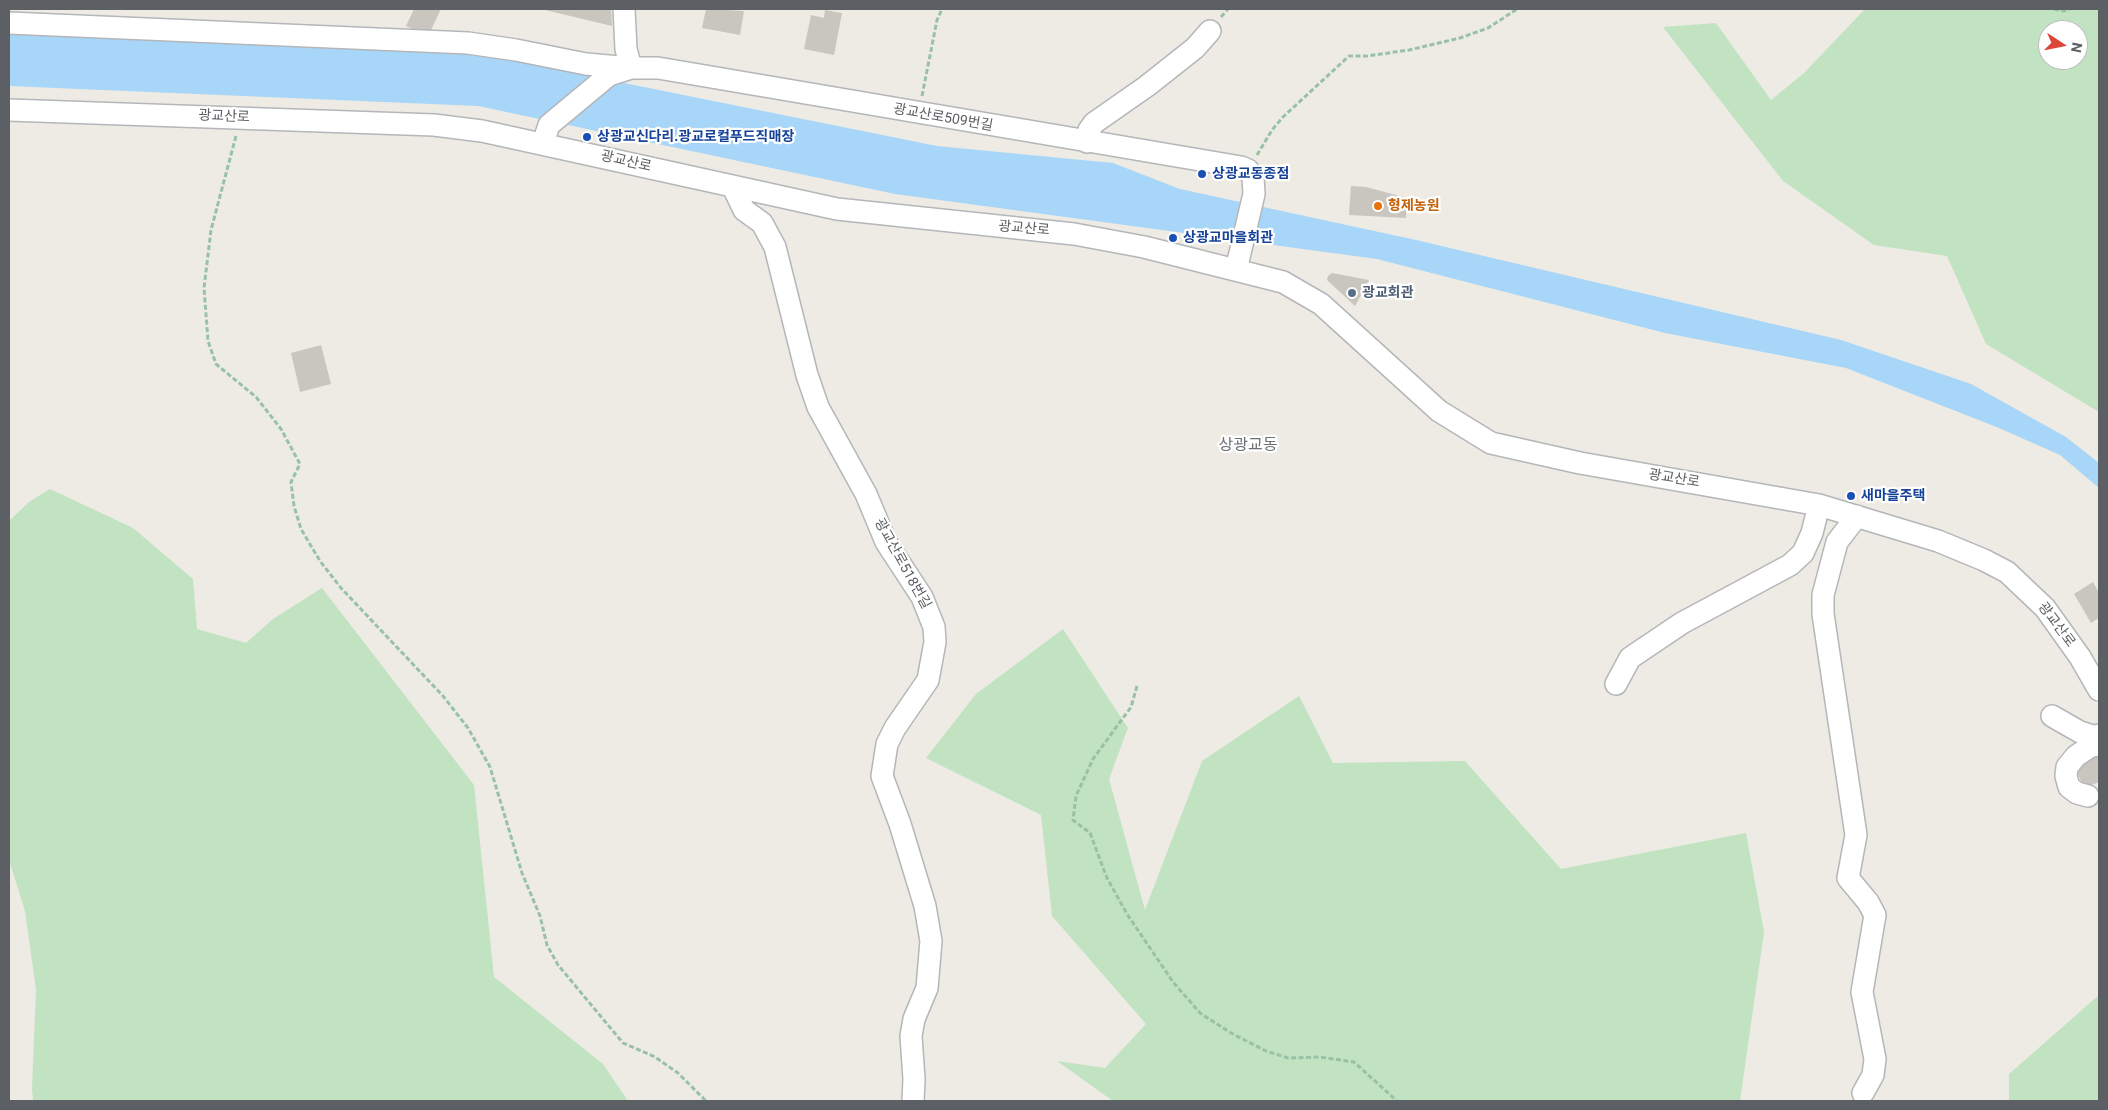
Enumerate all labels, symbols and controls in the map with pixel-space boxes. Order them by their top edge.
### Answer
north arrow [2038,20,2088,70]
text: N [2068,41,2086,54]
street label: 광교산로509번길 [892,101,994,135]
street label: 광교산로 [198,108,250,126]
place label: 상광교신다리.광교로컬푸드직매장 [597,129,794,145]
marker: 상광교신다리.광교로컬푸드직매장 [581,131,593,143]
street label: 광교산로 [599,148,653,176]
place label: 상광교동종점 [1212,166,1289,182]
marker: 상광교동종점 [1196,168,1208,180]
place label: 형제농원 [1388,198,1440,214]
marker: 형제농원 [1372,200,1384,212]
street label: 광교산로 [998,218,1050,240]
place label: 상광교마을회관 [1183,230,1273,246]
marker: 상광교마을회관 [1167,232,1179,244]
place label: 광교회관 [1362,285,1414,301]
marker: 광교회관 [1346,287,1358,299]
district label: 상광교동 [1219,436,1277,456]
street label: 광교산로 [1647,467,1701,491]
place label: 새마을주택 [1861,488,1925,504]
marker: 새마을주택 [1845,490,1857,502]
street label: 광교산로518번길 [870,516,934,612]
street label: 광교산로 [2034,599,2078,651]

